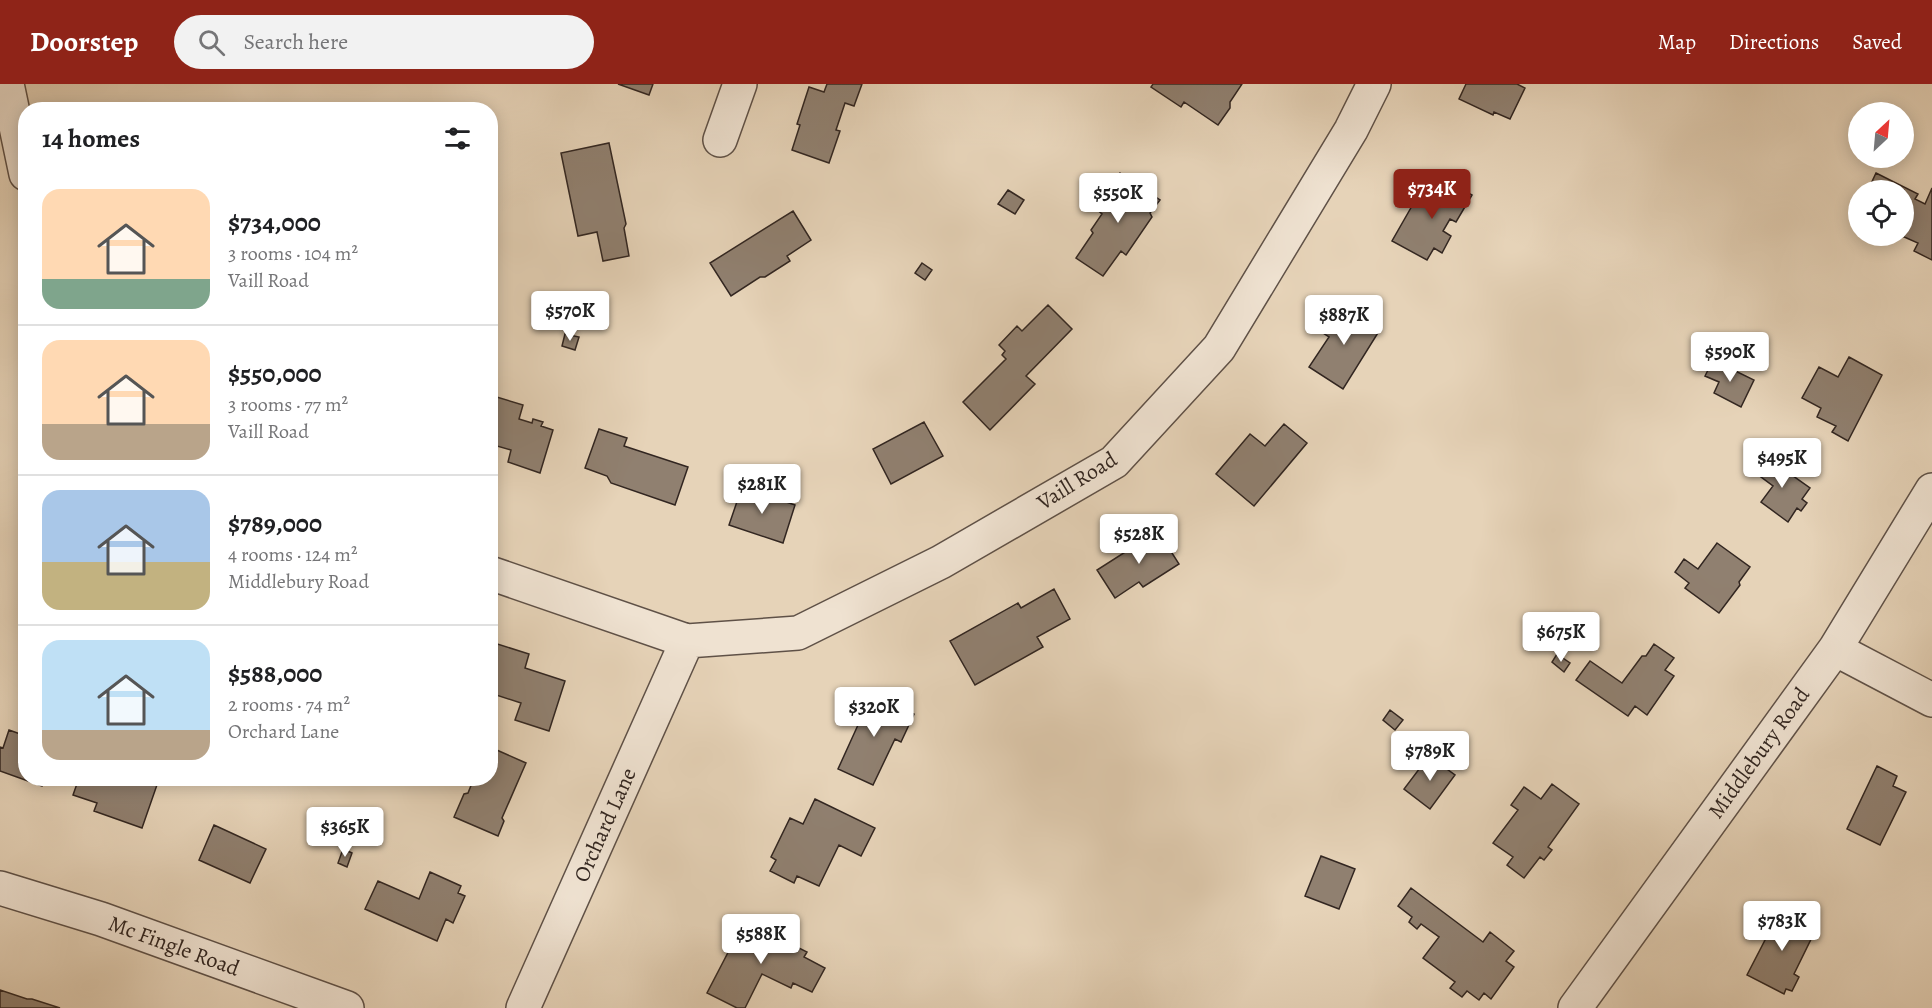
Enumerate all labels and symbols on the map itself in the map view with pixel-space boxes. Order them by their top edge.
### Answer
north arrow [1848,102,1914,168]
pin: $734K [1390,169,1474,220]
pin: $550K [1076,173,1160,224]
pin: $570K [528,291,612,342]
pin: $887K [1302,295,1386,346]
pin: $590K [1688,332,1772,383]
pin: $495K [1740,438,1824,489]
street label: Vaill Road [1030,445,1123,518]
pin: $281K [720,464,804,515]
pin: $528K [1097,514,1181,565]
pin: $675K [1519,612,1603,663]
street label: Middlebury Road [1701,681,1817,825]
pin: $320K [832,687,916,738]
pin: $789K [1388,731,1472,782]
street label: Orchard Lane [566,763,644,887]
pin: $365K [303,807,387,858]
pin: $783K [1740,901,1824,952]
street label: Mc Fingle Road [104,908,244,984]
pin: $588K [719,914,803,965]

